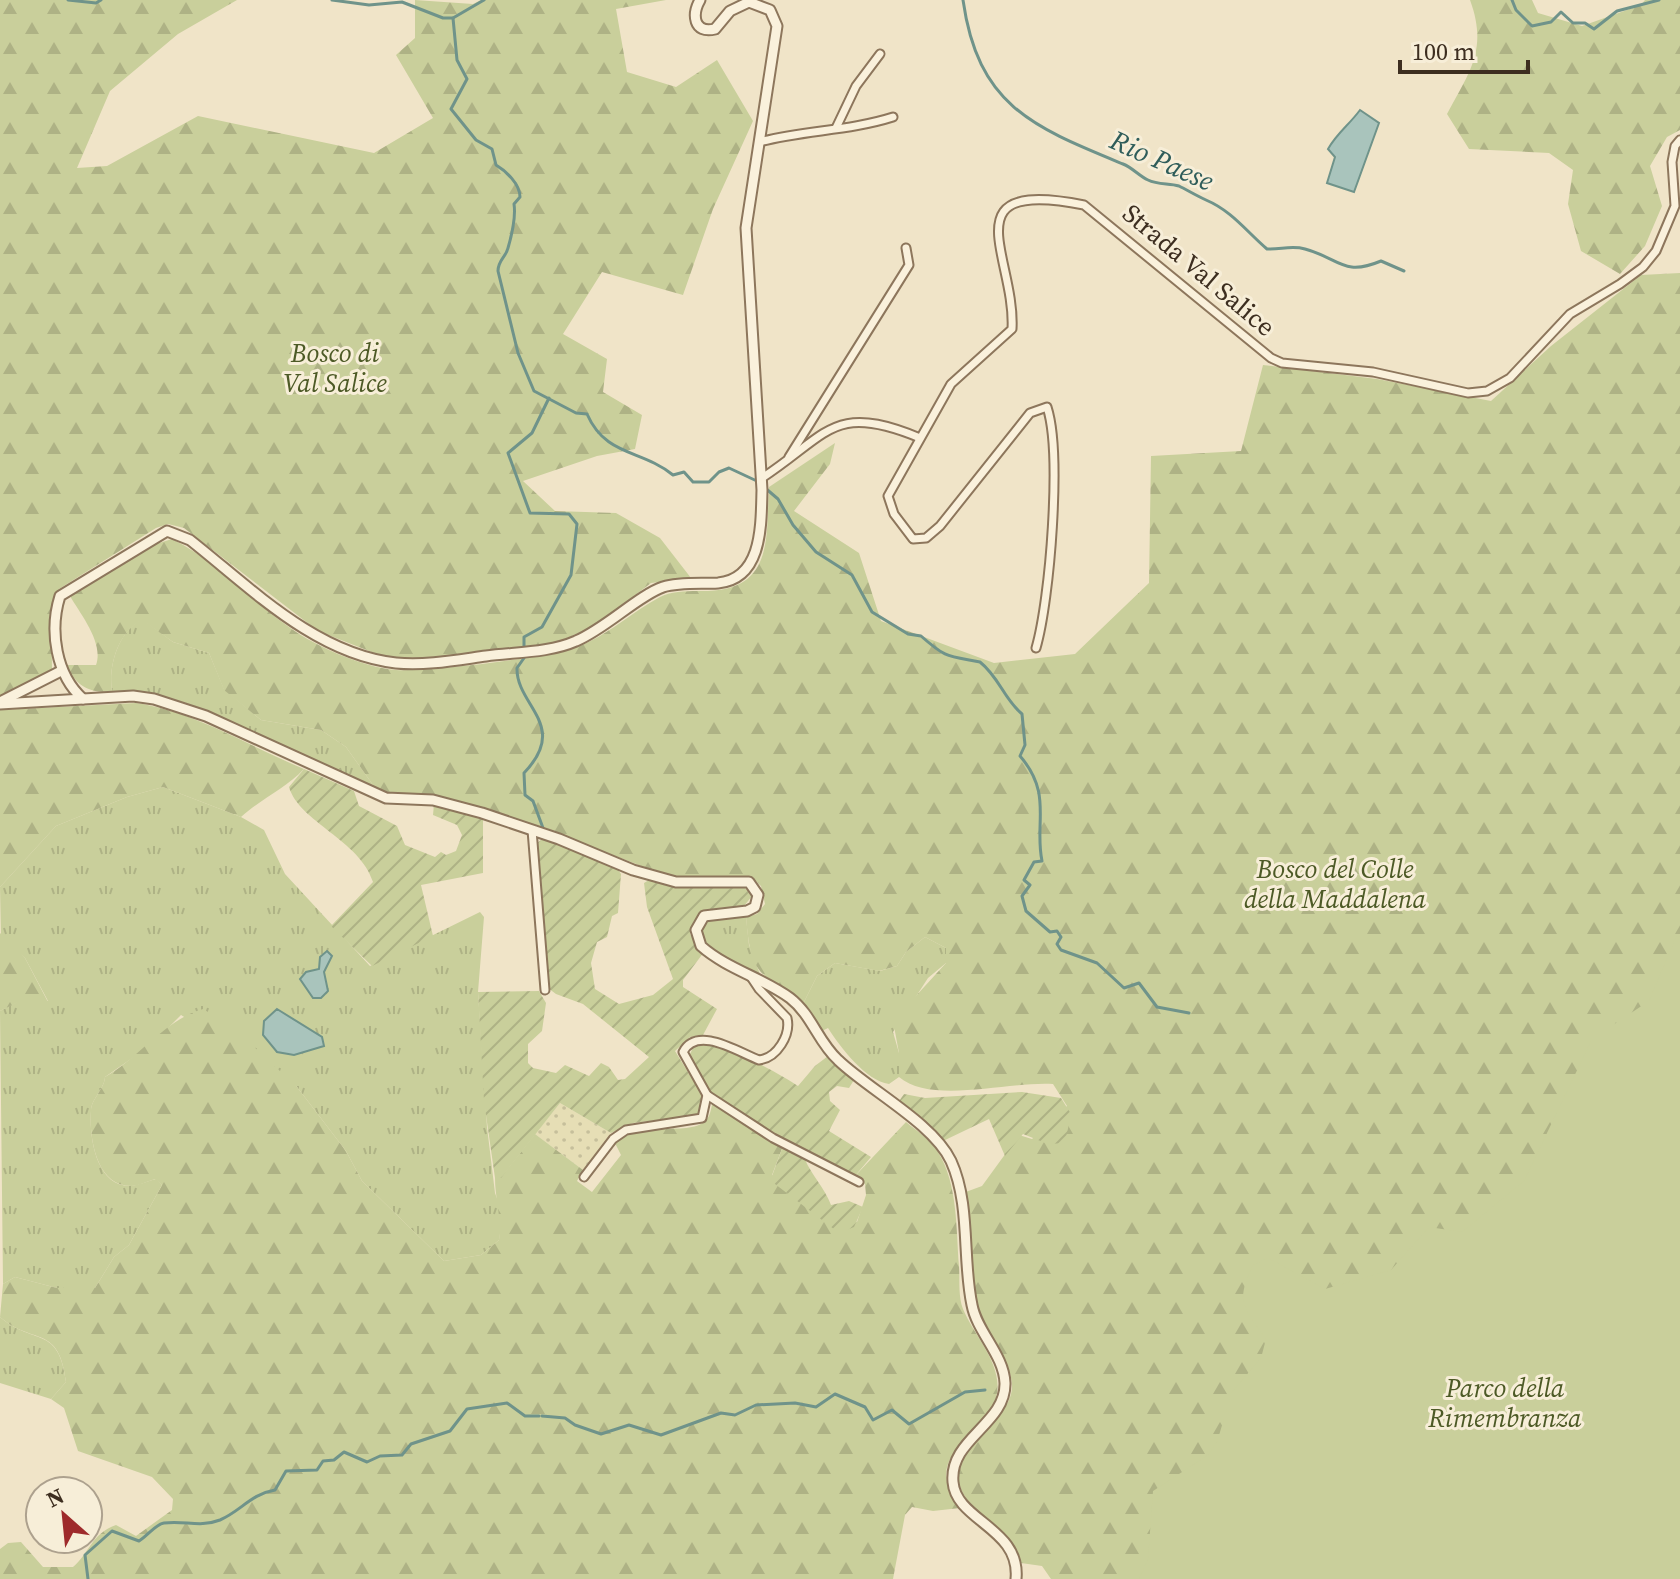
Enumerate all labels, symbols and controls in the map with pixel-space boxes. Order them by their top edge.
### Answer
scale bar [1400,24,1528,74]
text: 100 m [1412,35,1475,68]
water label: Rio Paese [1103,120,1220,200]
street label: Strada Val Salice [1115,195,1283,345]
park label: Bosco di Val Salice [283,335,387,401]
park label: Bosco del Colle della Maddalena [1244,851,1426,917]
park label: Parco della Rimembranza [1427,1370,1582,1436]
north arrow [24,1475,104,1555]
text: N [41,1480,69,1514]

